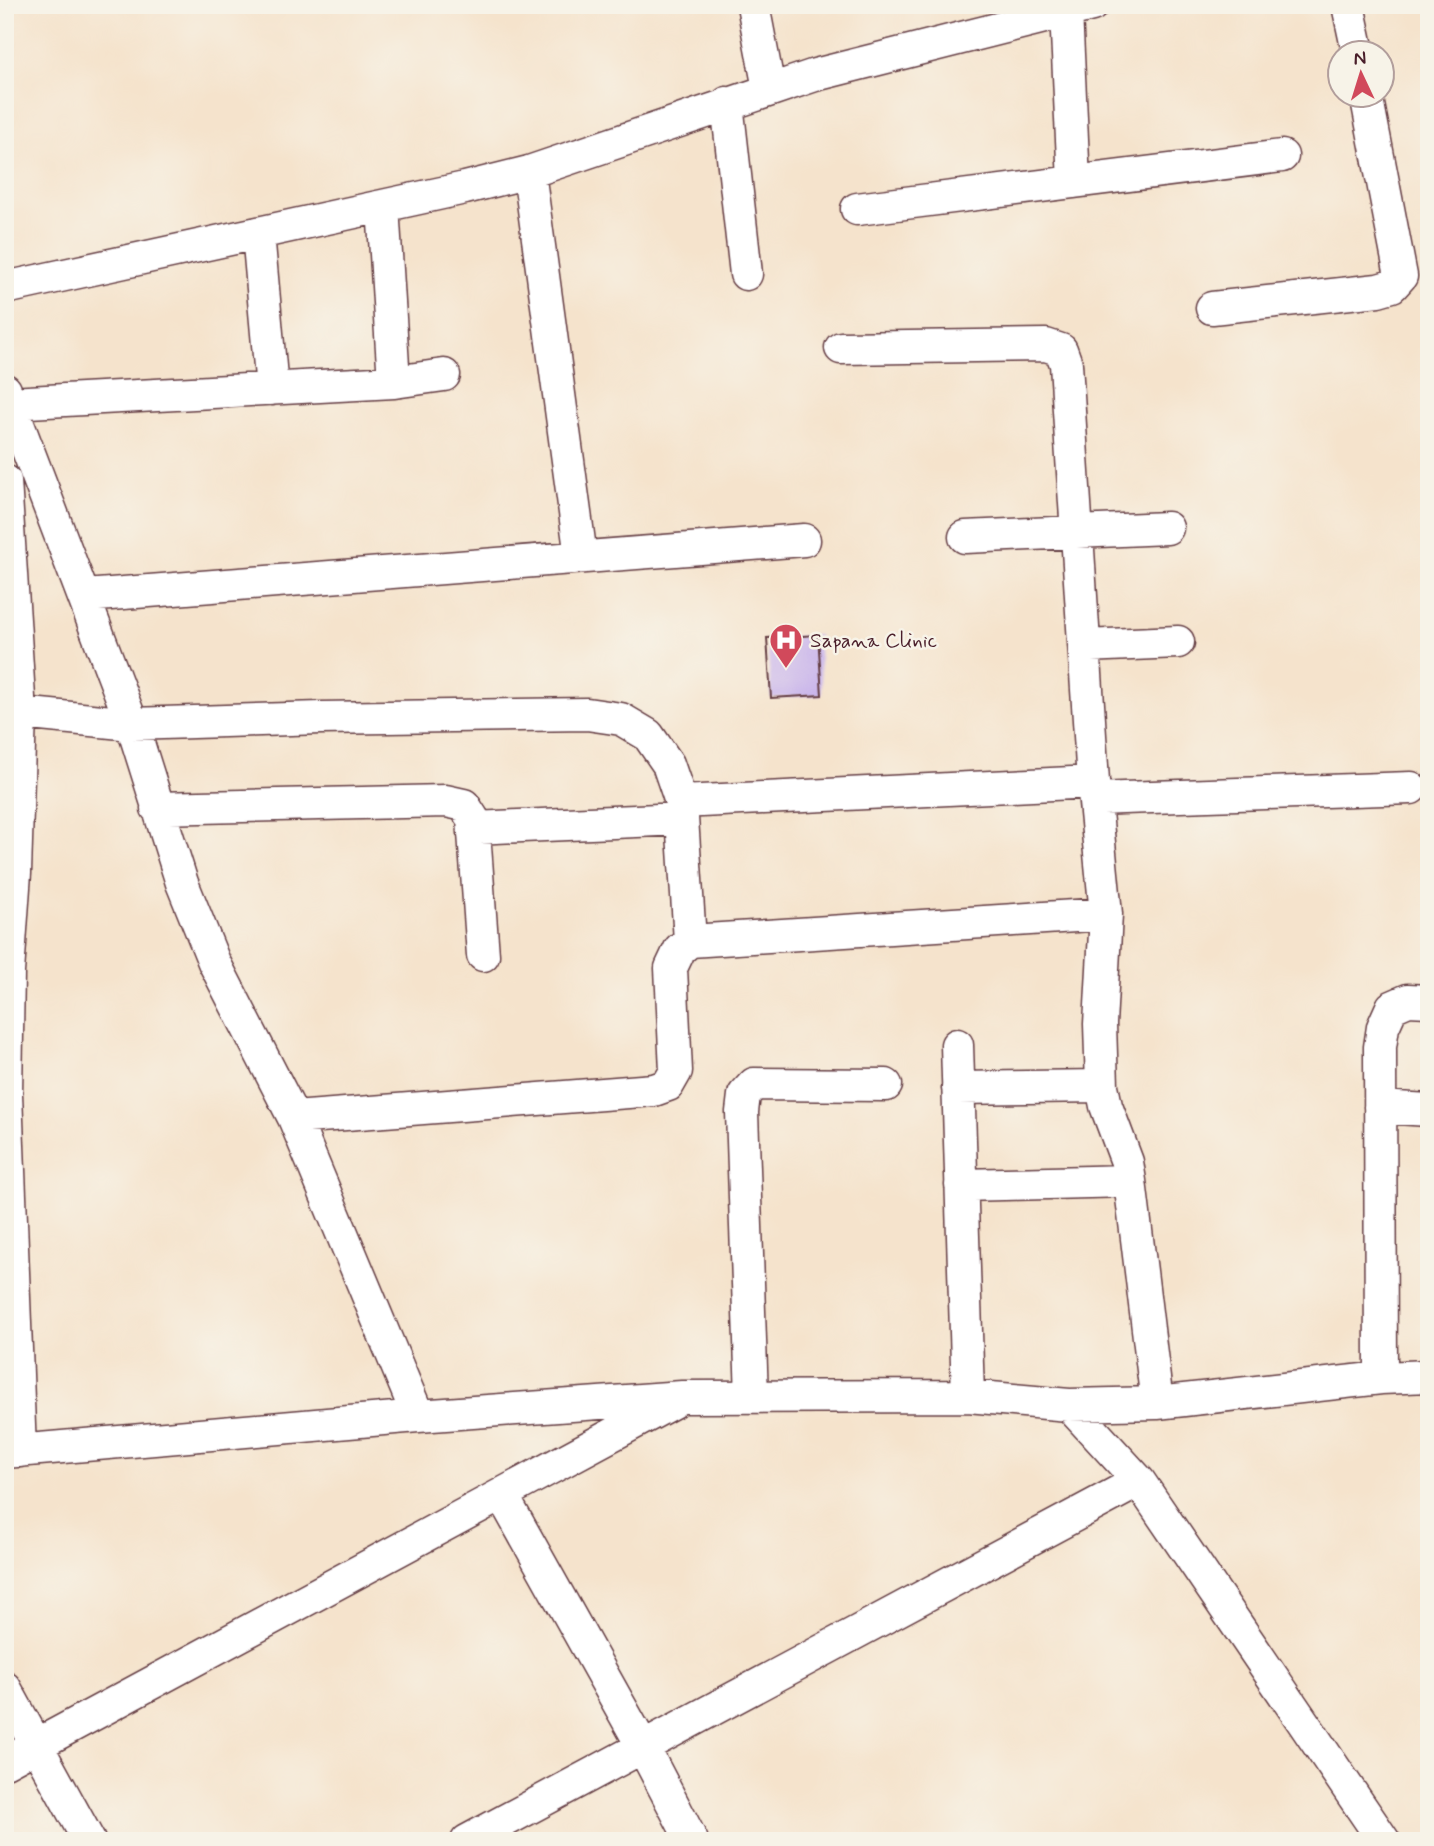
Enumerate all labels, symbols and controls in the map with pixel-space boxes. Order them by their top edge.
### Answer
north arrow [1326,38,1396,108]
text: N [1353,46,1367,71]
hospital icon: Sapana Clinic [767,621,805,670]
place label: Sapana Clinic [810,627,938,655]

